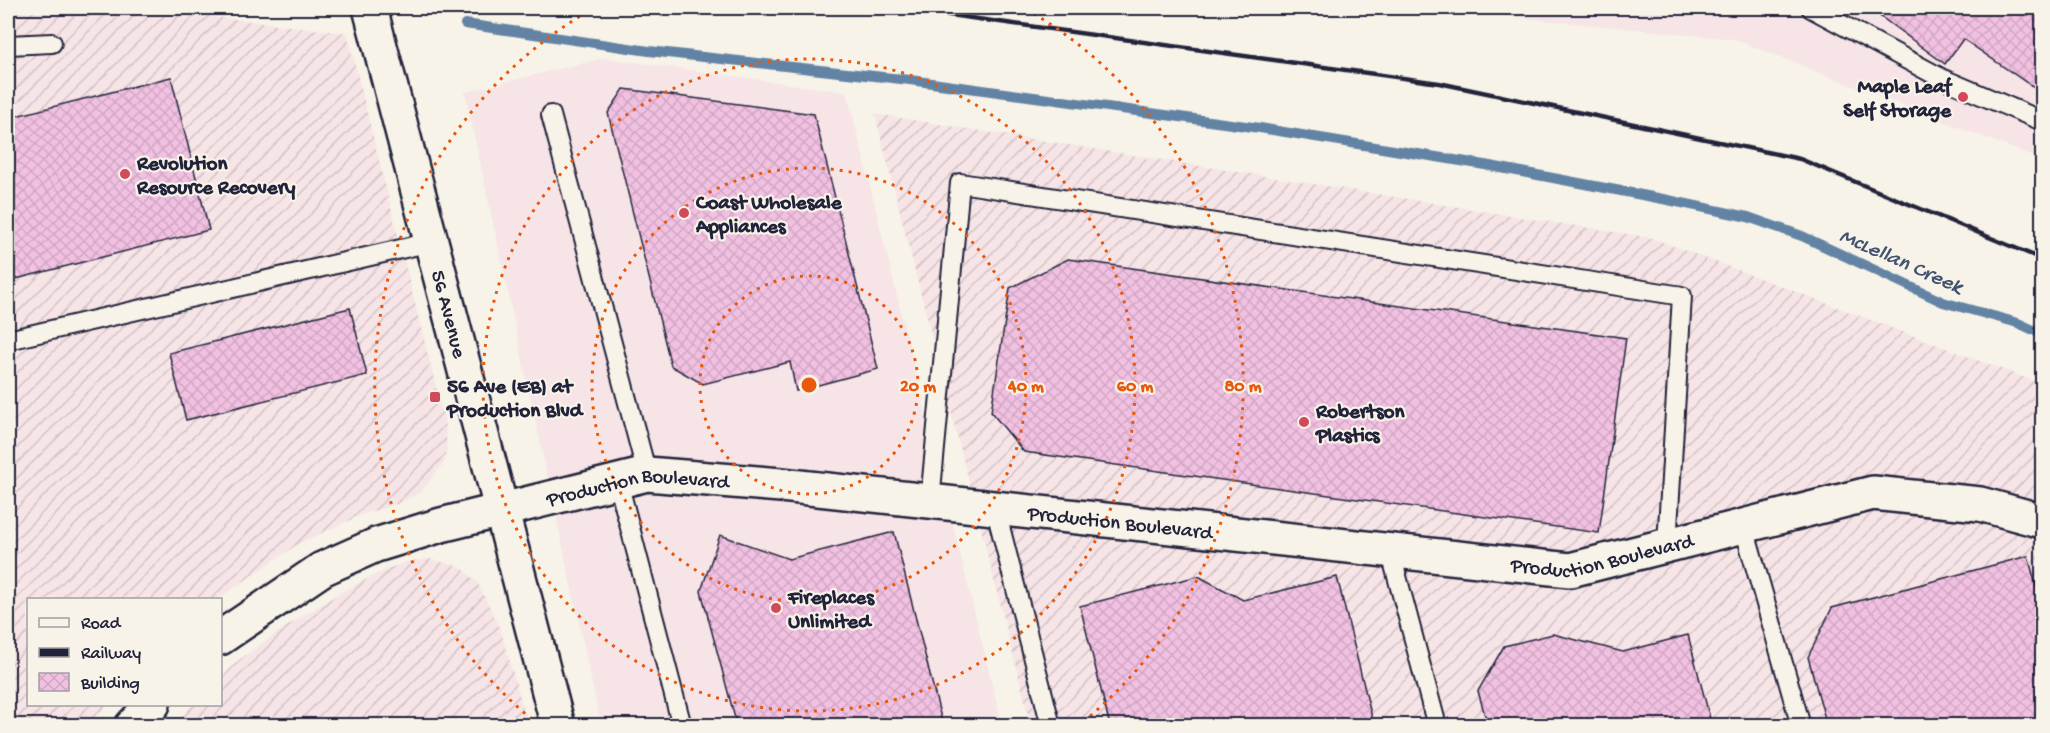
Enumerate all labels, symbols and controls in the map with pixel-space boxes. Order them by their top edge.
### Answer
place label: Maple Leaf Self Storage [1843,76,1954,125]
marker: Maple Leaf Self Storage [1956,90,1970,104]
place label: Revolution Resource Recovery [136,153,296,202]
marker: Revolution Resource Recovery [118,167,132,181]
place label: Coast Wholesale Appliances [695,192,843,241]
marker: Coast Wholesale Appliances [677,206,691,220]
water label: McLellan Creek [1835,224,1968,302]
street label: 56 Avenue [423,268,470,362]
centre of rings [799,375,819,395]
place label: 56 Ave (EB) at Production Blvd [446,376,585,425]
text: 20 m [900,377,936,398]
text: 40 m [1007,377,1044,398]
text: 60 m [1117,377,1153,398]
text: 80 m [1224,377,1262,398]
marker: 56 Ave (EB) at Production Blvd [428,390,442,404]
place label: Robertson Plastics [1315,401,1405,450]
marker: Robertson Plastics [1297,415,1311,429]
street label: Production Boulevard [543,465,732,515]
street label: Production Boulevard [1025,503,1215,548]
street label: Production Boulevard [1508,530,1698,586]
place label: Fireplaces Unlimited [787,587,875,636]
legend [27,598,222,706]
marker: Fireplaces Unlimited [769,601,783,615]
text: Road [81,614,122,635]
text: Railway [81,644,141,665]
text: Building [80,674,140,695]

